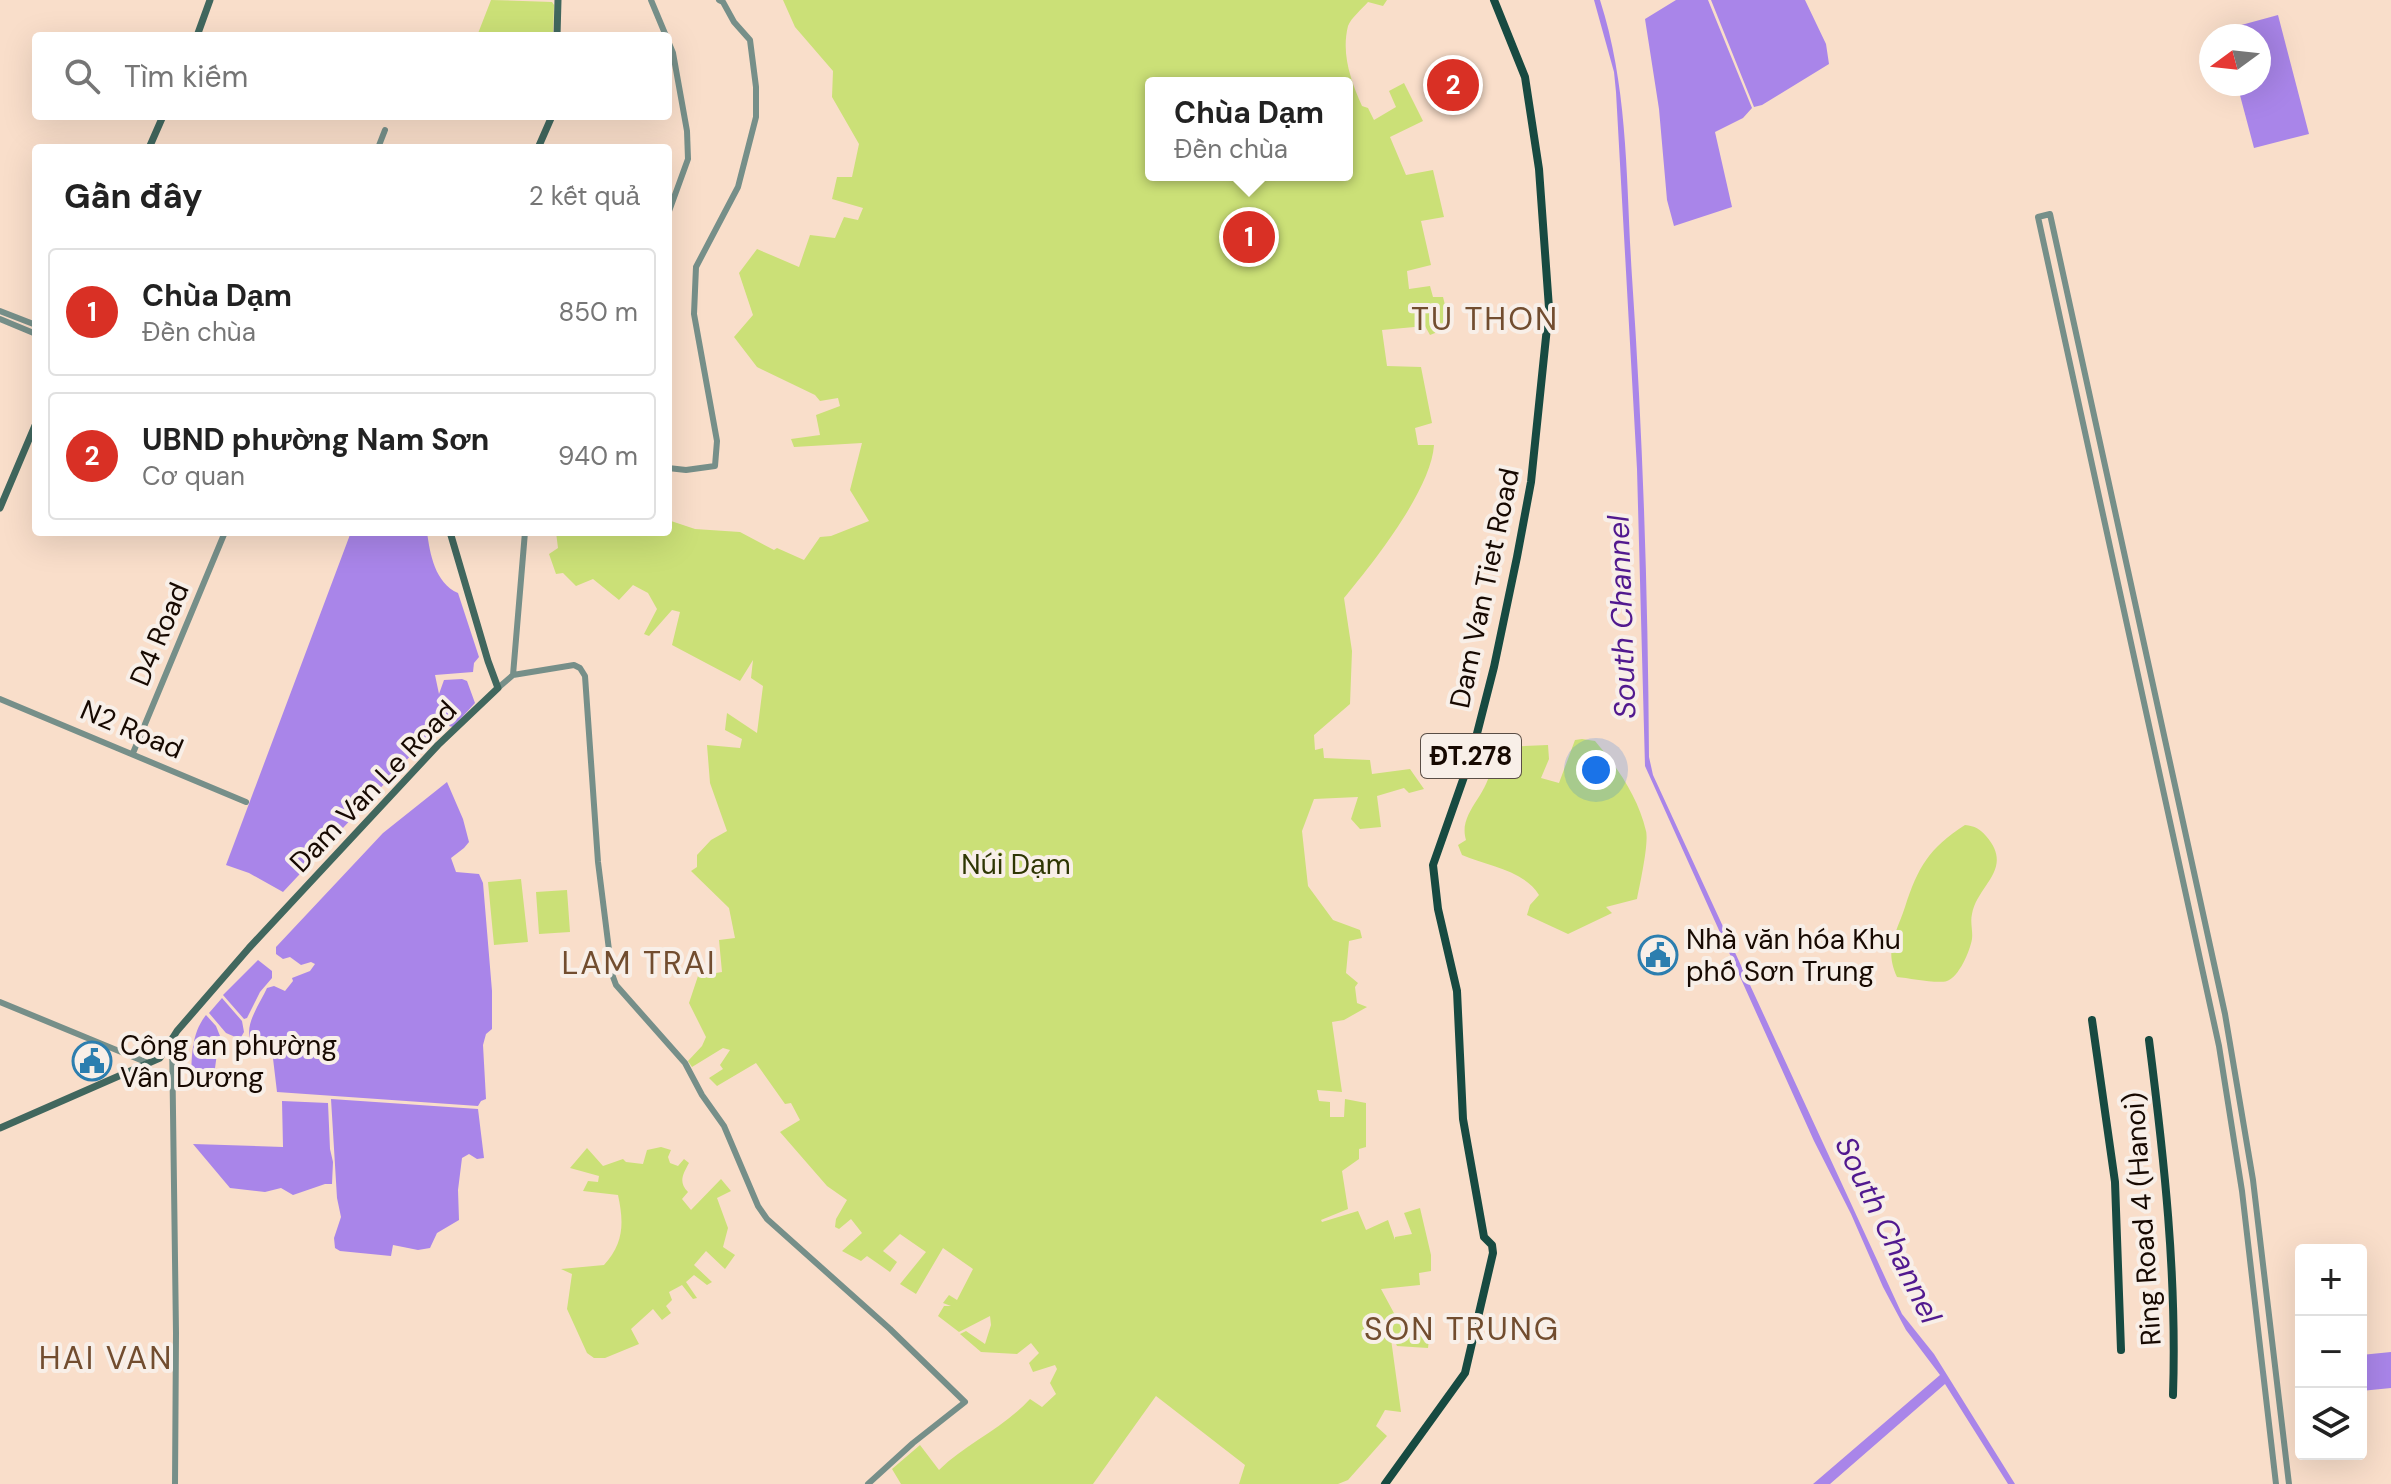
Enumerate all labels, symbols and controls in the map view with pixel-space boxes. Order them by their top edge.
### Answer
north arrow [2199,24,2271,96]
search box [32,32,672,120]
icon: search [60,54,104,98]
pin: 2 [1427,55,1479,115]
text: Tìm kiếm [124,57,248,96]
popup [1145,77,1353,181]
text: Chùa Dạm [1174,93,1324,132]
text: Đền chùa [1174,132,1288,166]
text: Gần đây [64,174,202,219]
text: 2 kết quả [529,179,640,213]
pin: 1 [1223,207,1275,267]
text: Chùa Dạm [142,276,292,315]
text: 1 [87,295,97,329]
text: 850 m [558,295,638,329]
district label: TU THON [1411,298,1559,340]
text: Đền chùa [142,315,256,349]
text: UBND phường Nam Sơn [142,420,489,459]
text: 2 [84,439,100,473]
text: 940 m [558,439,638,473]
text: Cơ quan [142,459,245,493]
street label: Dam Van Tiet Road [1441,465,1528,711]
water label: South Channel [1598,513,1645,719]
street label: D4 Road [121,577,198,692]
street label: N2 Road [75,691,189,768]
street label: Dam Van Le Road [282,692,465,880]
road number: ĐT.278 [1421,734,1521,778]
your location [1576,750,1616,790]
park label: Núi Dạm [961,846,1071,883]
place label: Nhà văn hóa Khu phố Sơn Trung [1686,921,1901,990]
public building icon: Nhà văn hóa Khu phố Sơn Trung [1637,934,1679,976]
district label: LAM TRAI [561,942,717,984]
place label: Công an phường Vân Dương [120,1027,337,1096]
public building icon: Công an phường Vân Dương [71,1040,113,1082]
street label: Ring Road 4 (Hanoi) [2115,1091,2170,1347]
water label: South Channel [1826,1130,1951,1331]
map controls [2295,1244,2367,1460]
button: + [2295,1244,2367,1316]
district label: SON TRUNG [1364,1308,1560,1350]
button: − [2295,1316,2367,1388]
district label: HAI VAN [39,1337,173,1379]
button: layers [2295,1388,2367,1460]

